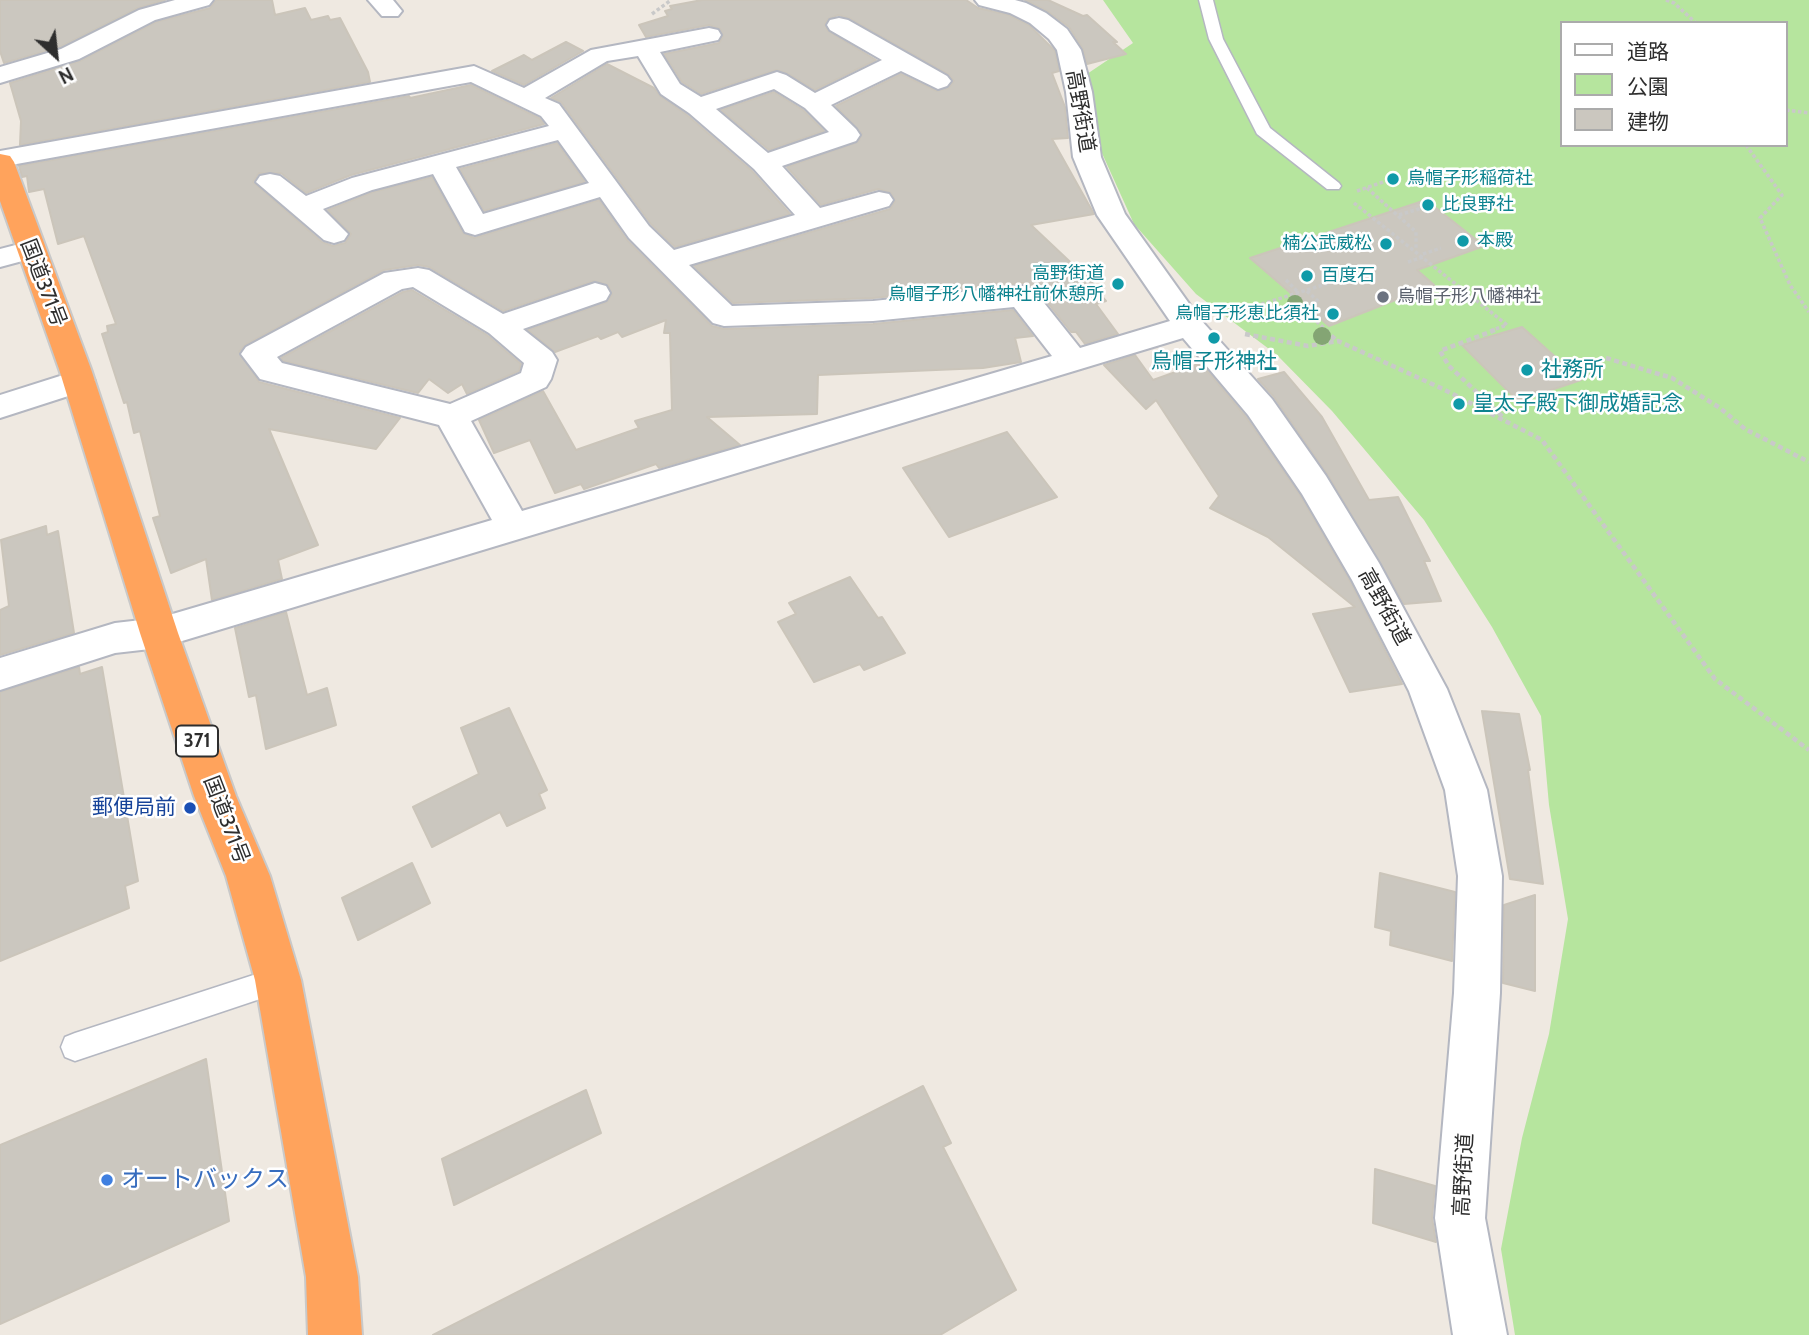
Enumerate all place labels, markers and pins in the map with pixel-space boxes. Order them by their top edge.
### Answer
place label: 烏帽子形稲荷社 [1407,168,1533,190]
marker: 烏帽子形稲荷社 [1385,171,1401,187]
place label: 比良野社 [1442,194,1514,216]
marker: 比良野社 [1420,197,1436,213]
place label: 本殿 [1477,230,1513,252]
place label: 楠公武威松 [1282,233,1372,255]
marker: 本殿 [1455,233,1471,249]
marker: 楠公武威松 [1378,236,1394,252]
place label: 高野街道 烏帽子形八幡神社前休憩所 [888,263,1104,306]
place label: 百度石 [1321,265,1375,287]
marker: 百度石 [1299,268,1315,284]
marker: 高野街道 烏帽子形八幡神社前休憩所 [1110,276,1126,292]
place label: 烏帽子形八幡神社 [1397,286,1541,308]
marker: 烏帽子形八幡神社 [1375,289,1391,305]
place label: 烏帽子形恵比須社 [1175,303,1319,325]
marker: 烏帽子形恵比須社 [1325,306,1341,322]
marker: 烏帽子形神社 [1206,330,1222,346]
place label: 烏帽子形神社 [1151,349,1277,375]
place label: 社務所 [1541,357,1604,383]
marker: 社務所 [1519,362,1535,378]
place label: 皇太子殿下御成婚記念 [1473,391,1683,417]
marker: 皇太子殿下御成婚記念 [1451,396,1467,412]
place label: 郵便局前 [92,795,176,821]
marker: 郵便局前 [182,800,198,816]
place label: オートバックス [121,1166,289,1194]
marker: オートバックス [99,1172,115,1188]

